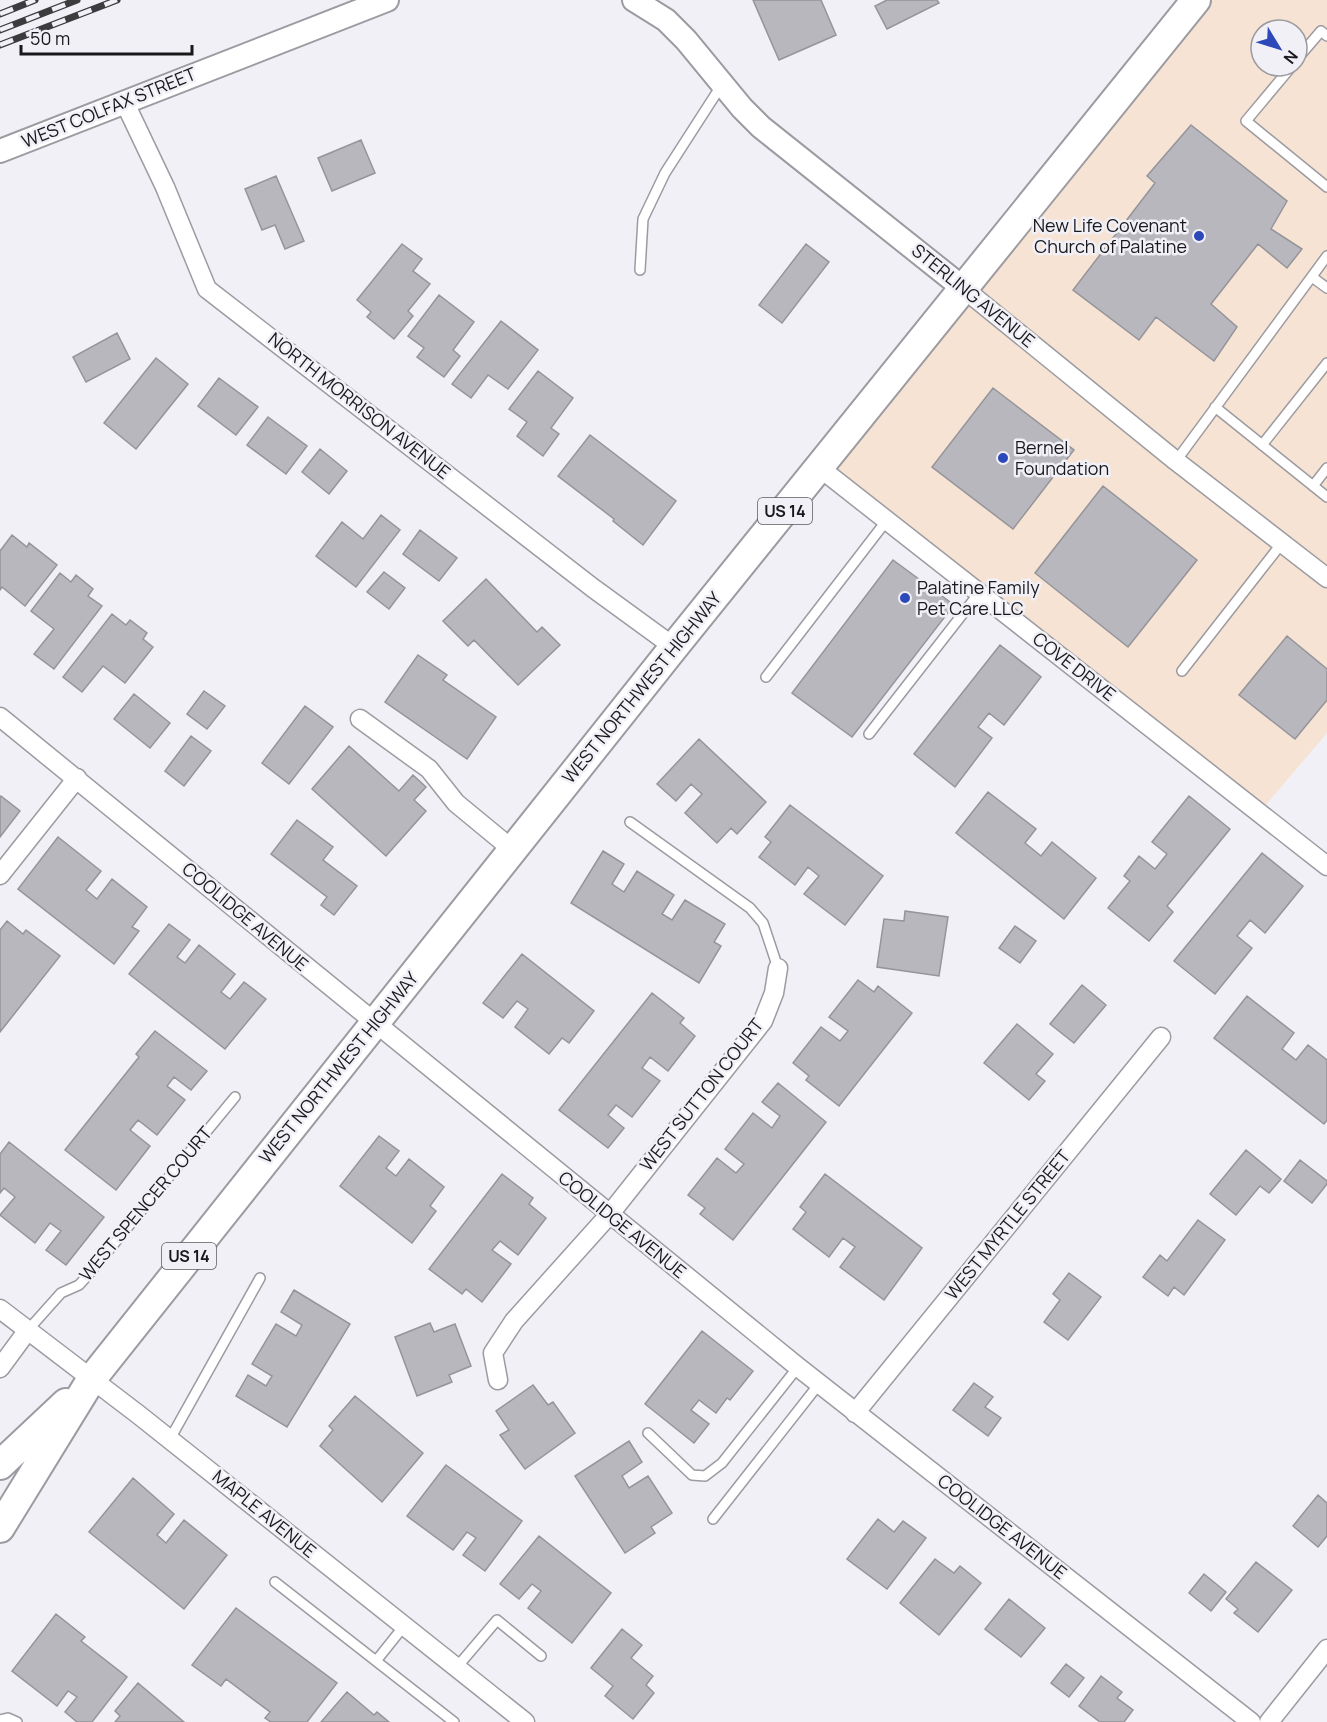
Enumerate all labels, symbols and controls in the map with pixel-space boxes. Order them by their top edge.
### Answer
scale bar [21,18,192,56]
north arrow [1249,18,1309,78]
text: 50 m [30,26,70,50]
text: N [1279,46,1303,69]
street label: WEST COLFAX STREET [18,61,200,153]
place label: New Life Covenant Church of Palatine [1033,213,1187,258]
marker: New Life Covenant Church of Palatine [1192,229,1206,243]
street label: STERLING AVENUE [907,238,1040,352]
street label: NORTH MORRISON AVENUE [264,327,456,484]
place label: Bernel Foundation [1015,435,1109,480]
marker: Bernel Foundation [996,451,1010,465]
road number: US 14 [758,498,812,524]
place label: Palatine Family Pet Care LLC [917,575,1040,620]
street label: WEST NORTHWEST HIGHWAY [556,586,727,788]
marker: Palatine Family Pet Care LLC [898,591,912,605]
street label: COVE DRIVE [1028,626,1121,706]
street label: COOLIDGE AVENUE [178,856,314,976]
street label: WEST NORTHWEST HIGHWAY [253,966,424,1168]
street label: WEST SUTTON COURT [634,1013,769,1176]
street label: WEST SPENCER COURT [73,1121,217,1286]
street label: WEST MYRTLE STREET [939,1144,1075,1304]
street label: COOLIDGE AVENUE [554,1165,691,1283]
road number: US 14 [162,1243,216,1269]
street label: MAPLE AVENUE [208,1464,322,1562]
street label: COOLIDGE AVENUE [933,1468,1072,1584]

